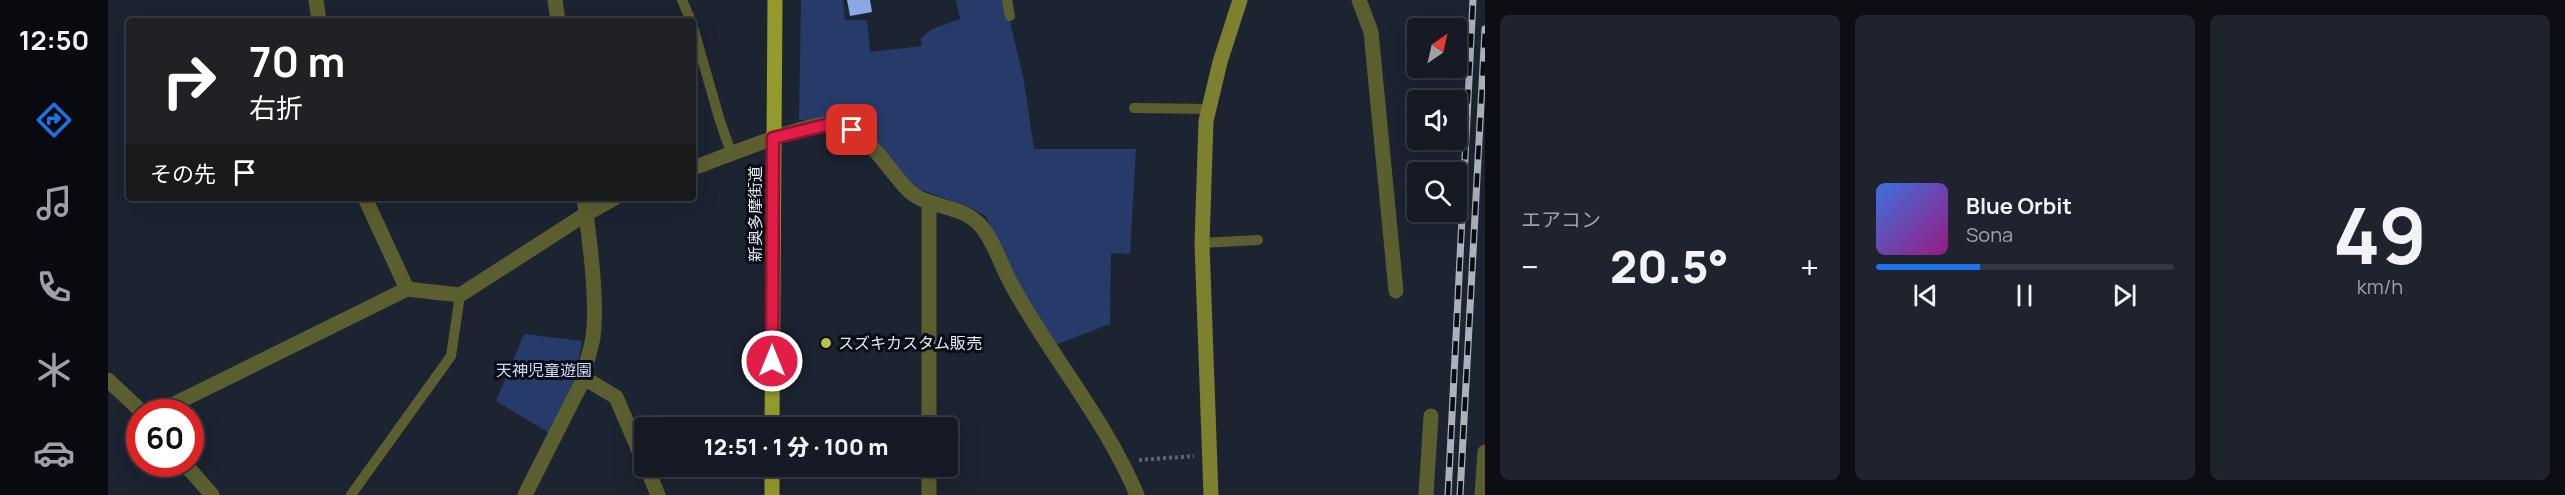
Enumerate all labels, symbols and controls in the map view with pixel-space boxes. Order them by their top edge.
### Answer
north arrow [1407,18,1467,78]
map controls [1407,18,1467,222]
text: 12:50 [19,21,89,58]
text: 70 m [249,32,345,90]
icon: right [150,42,228,120]
text: 右折 [249,89,303,126]
button: sound [1407,90,1467,150]
icon: directions [33,99,75,141]
pin [826,104,877,155]
icon: arrive [835,113,868,146]
icon: arrive [228,156,261,189]
text: その先 [150,159,216,189]
button: search [1407,162,1467,222]
street label: 新奥多摩街道 [744,166,766,262]
text: 49 [2333,181,2427,287]
icon: music [33,182,75,224]
text: Blue Orbit [1966,191,2072,221]
text: エアコン [1521,206,1601,233]
text: Sona [1966,221,2013,248]
text: 20.5° [1610,235,1729,297]
text: − [1521,244,1539,289]
text: + [1800,244,1819,289]
icon: phone [33,266,75,308]
text: km/h [2357,273,2403,300]
icon: previous [1909,279,1942,312]
icon: pause [2008,279,2041,312]
icon: next [2108,279,2141,312]
position arrow [740,329,804,393]
place label: スズキカスタム販売 [838,332,982,354]
marker: スズキカスタム販売 [819,336,833,350]
icon: climate [33,349,75,391]
park label: 天神児童遊園 [496,359,592,381]
speed limit sign: 60 [126,399,204,477]
icon: car [33,432,75,474]
text: 12:51 · 1 分 · 100 m [704,432,888,462]

